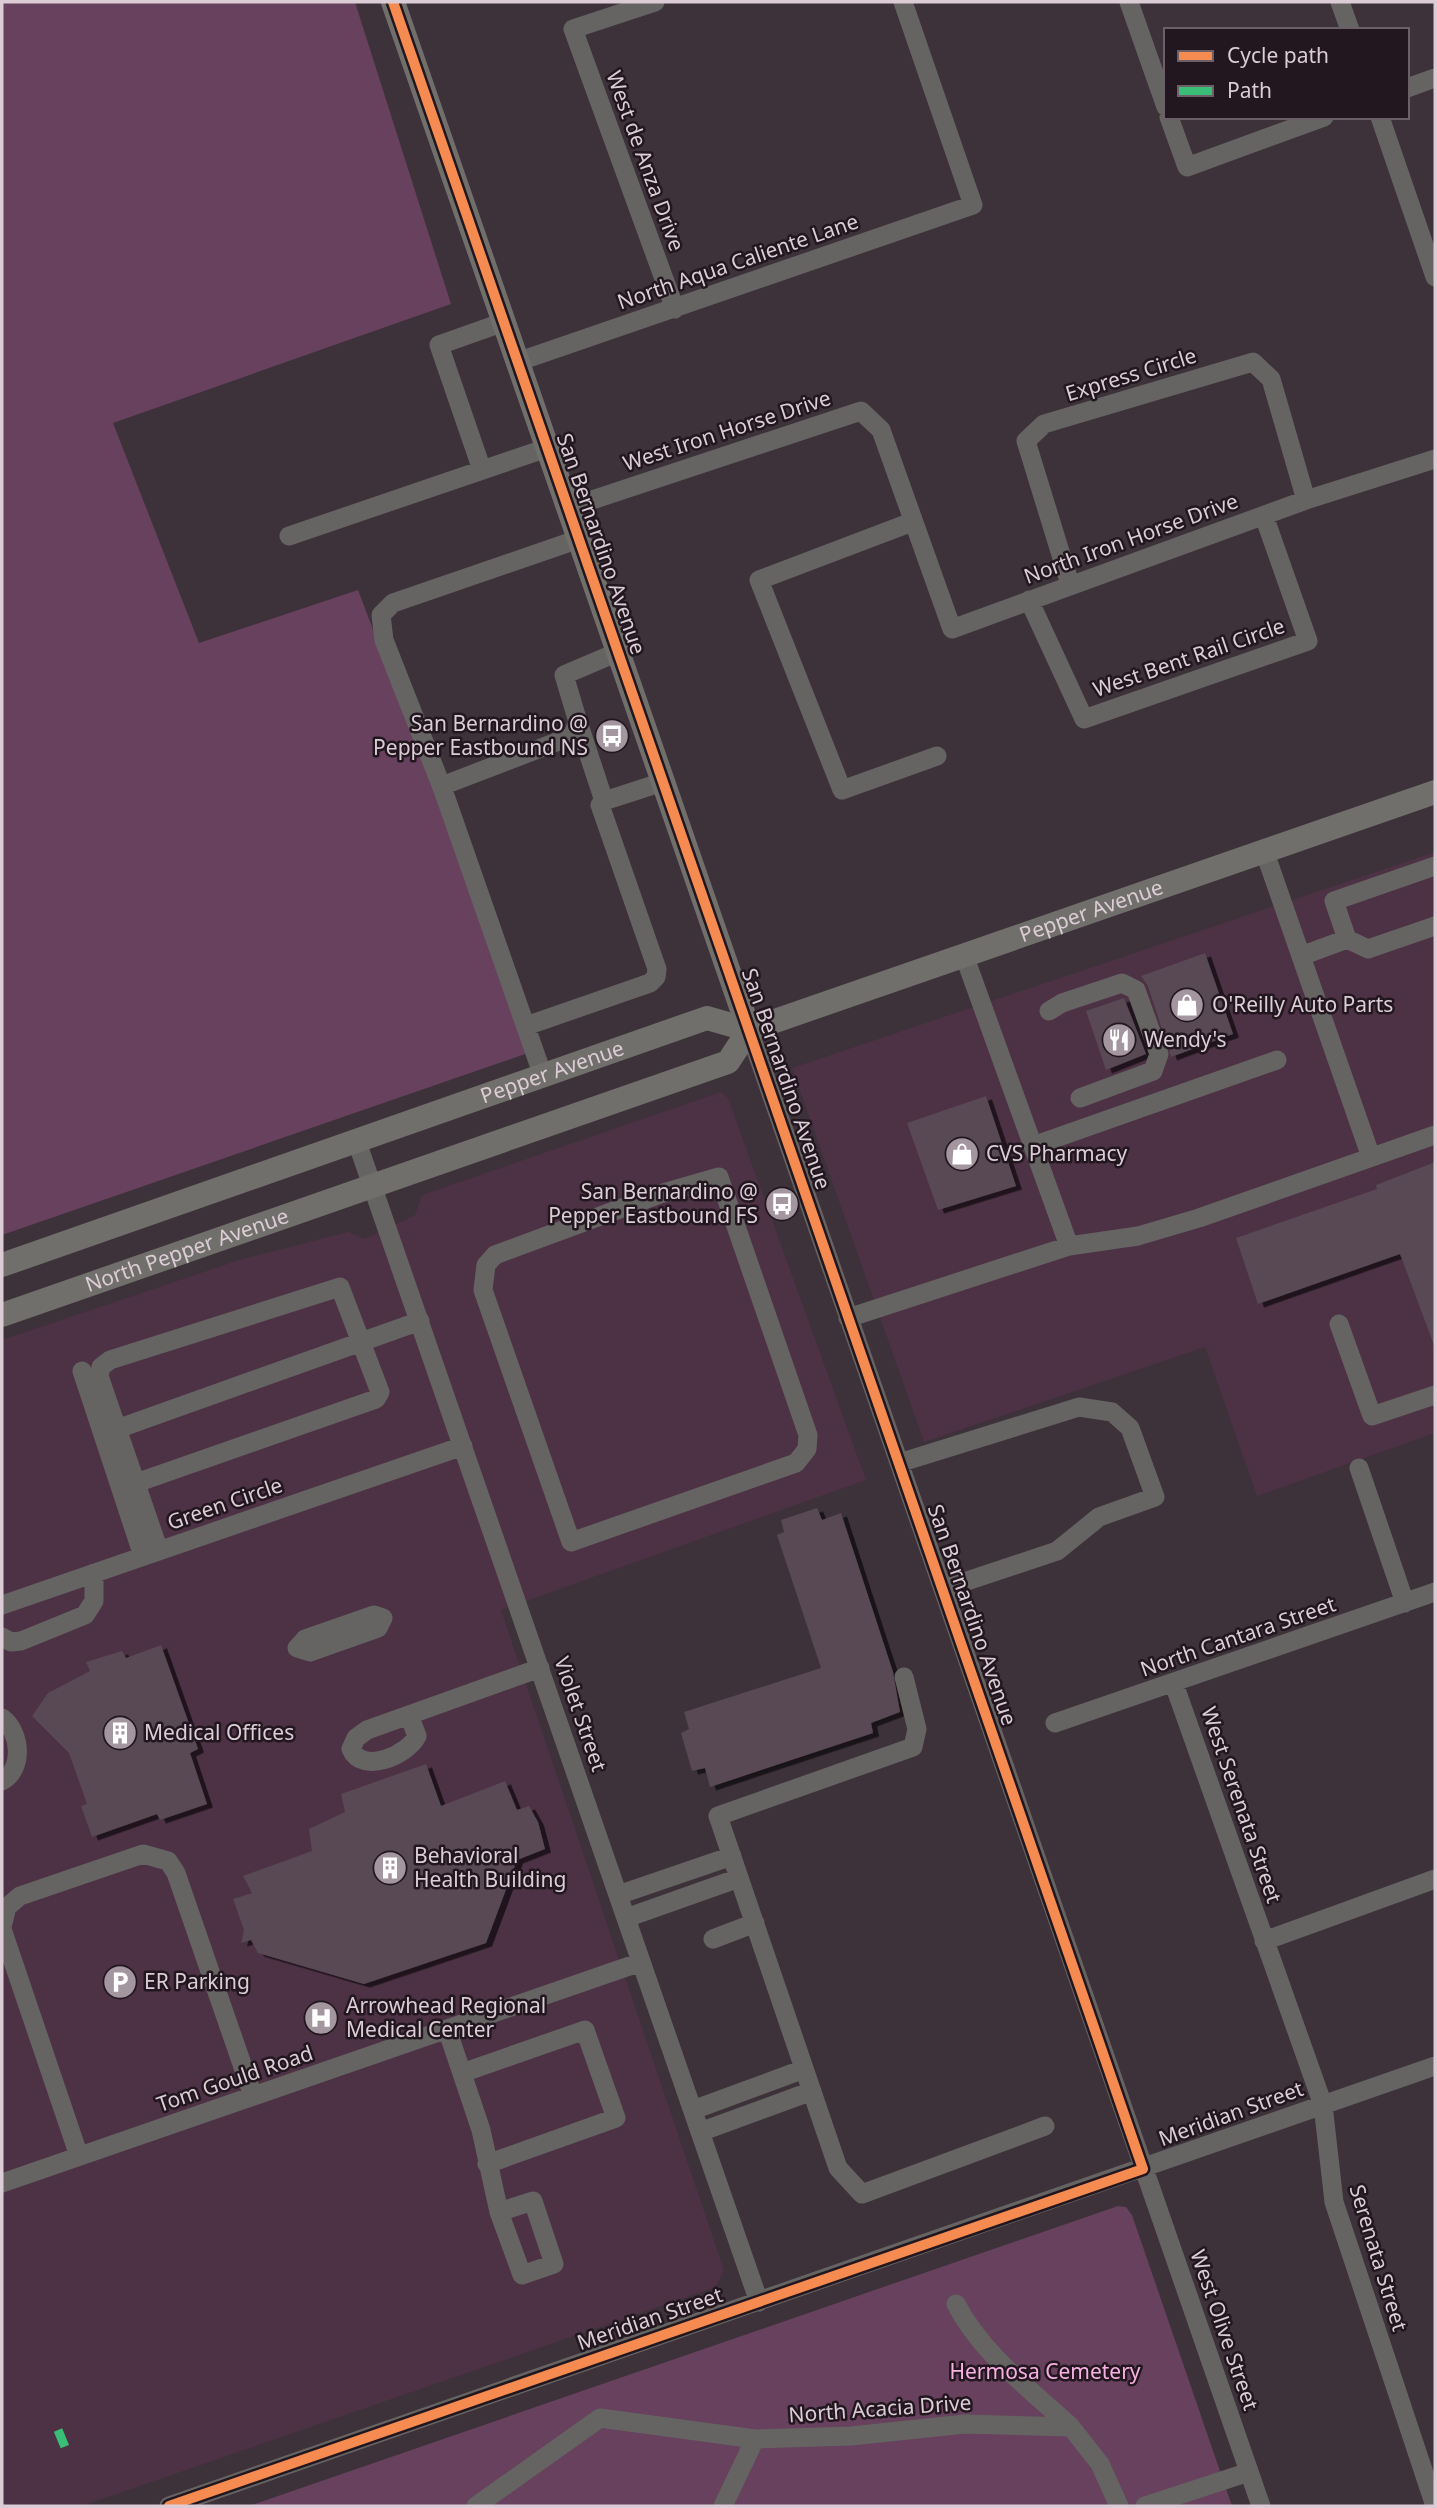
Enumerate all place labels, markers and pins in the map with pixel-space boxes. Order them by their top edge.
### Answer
place label: San Bernardino @ Pepper Eastbound NS [373,709,588,761]
bus stop icon: San Bernardino @ Pepper Eastbound NS [593,717,631,755]
shop icon: O'Reilly Auto Parts [1168,986,1206,1024]
place label: O'Reilly Auto Parts [1212,990,1393,1018]
restaurant icon: Wendy's [1100,1021,1138,1059]
place label: Wendy's [1144,1025,1227,1053]
shop icon: CVS Pharmacy [943,1135,981,1173]
place label: CVS Pharmacy [986,1139,1127,1167]
place label: San Bernardino @ Pepper Eastbound FS [548,1177,758,1229]
bus stop icon: San Bernardino @ Pepper Eastbound FS [763,1185,801,1223]
building icon: Medical Offices [101,1714,139,1752]
place label: Medical Offices [144,1718,294,1746]
place label: Behavioral Health Building [414,1841,566,1893]
building icon: Behavioral Health Building [371,1849,409,1887]
parking icon: ER Parking [101,1963,139,2001]
place label: ER Parking [144,1967,250,1995]
place label: Arrowhead Regional Medical Center [346,1991,546,2043]
hospital icon: Arrowhead Regional Medical Center [302,1999,340,2037]

